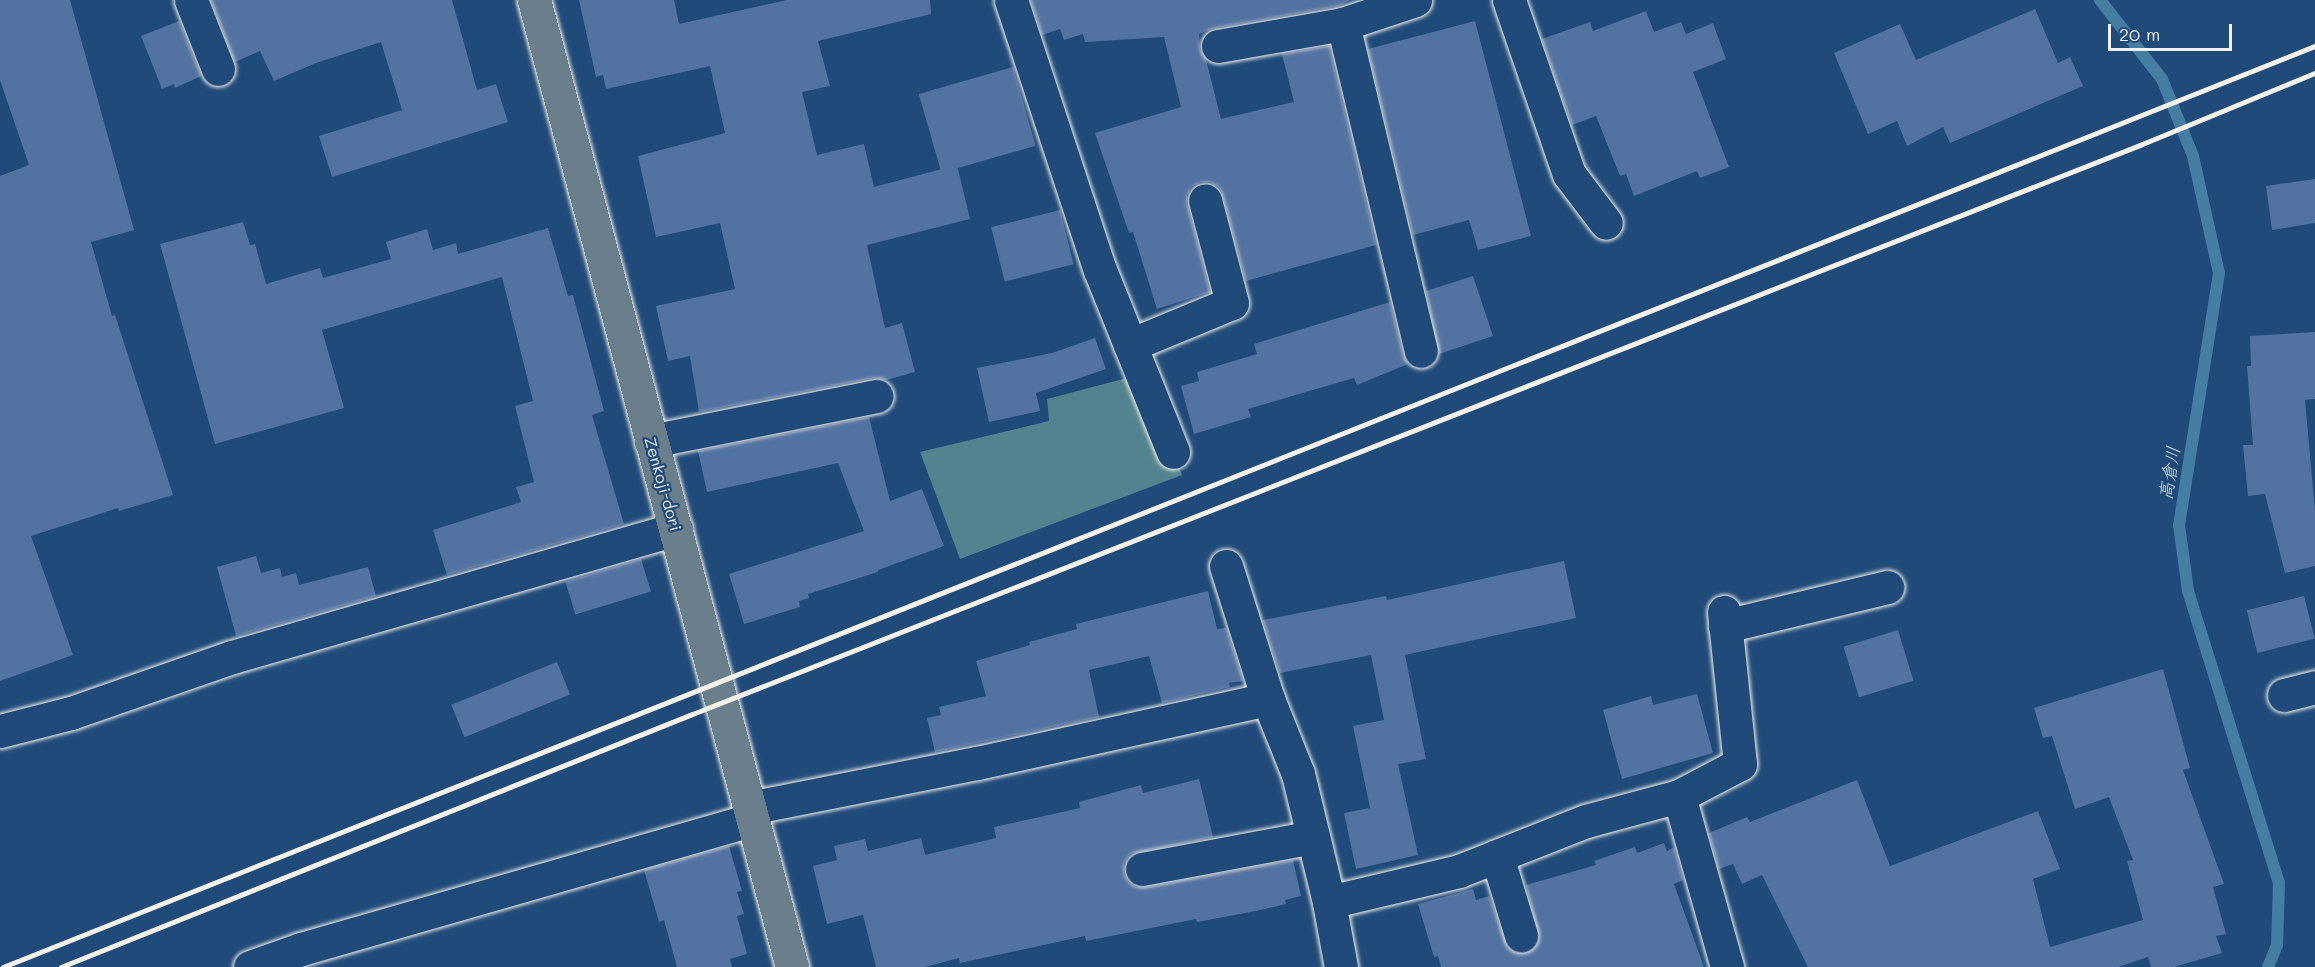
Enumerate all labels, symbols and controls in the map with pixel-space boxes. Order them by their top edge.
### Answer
scale bar [2111,12,2236,50]
text: 20 m [2119,22,2160,46]
street label: Zenkoji-dori [640,435,686,533]
water label: 高倉川 [2154,445,2184,501]

